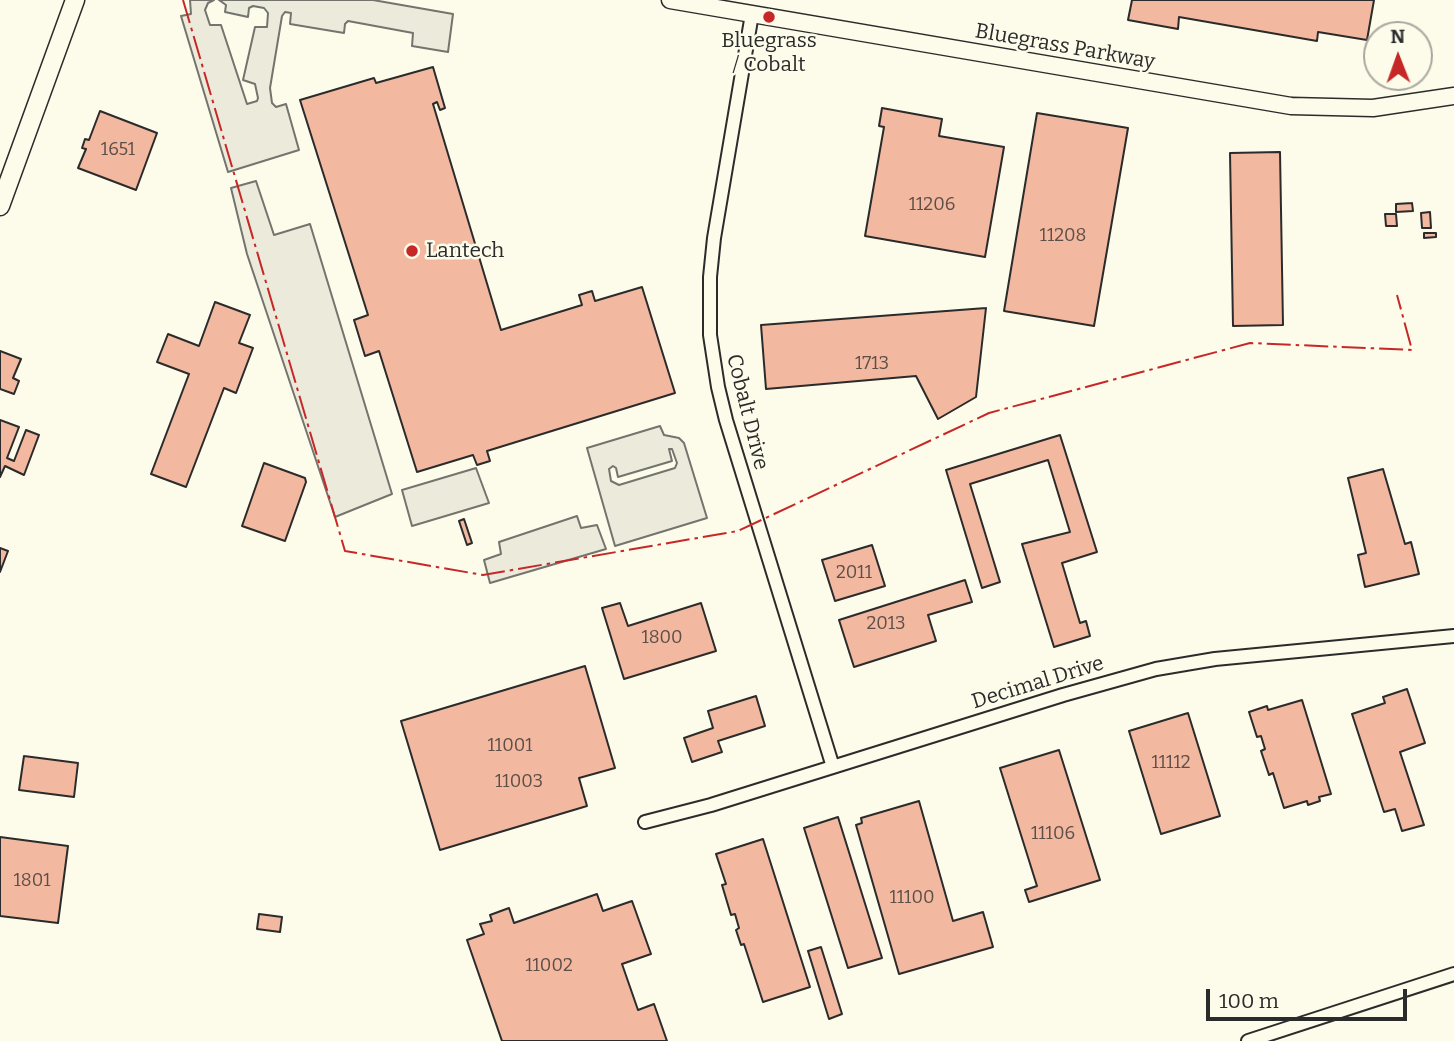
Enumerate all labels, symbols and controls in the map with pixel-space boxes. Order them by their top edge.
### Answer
marker: Bluegrass / Cobalt [761,9,777,25]
street label: Bluegrass Parkway [973,19,1157,75]
north arrow [1363,21,1433,91]
text: N [1390,25,1405,48]
place label: Bluegrass / Cobalt [721,28,817,78]
house number: 1651 [101,139,135,161]
house number: 11206 [909,194,955,216]
house number: 11208 [1040,225,1086,247]
place label: Lantech [426,238,504,264]
marker: Lantech [404,243,420,259]
street label: Cobalt Drive [720,352,774,472]
house number: 1713 [855,353,889,375]
house number: 2011 [836,562,872,584]
house number: 2013 [867,613,905,635]
house number: 1800 [641,627,683,649]
street label: Decimal Drive [969,651,1107,715]
house number: 11001 [488,735,532,757]
house number: 11112 [1151,752,1191,774]
house number: 11003 [495,771,543,793]
house number: 11106 [1031,823,1075,845]
house number: 1801 [14,870,50,892]
house number: 11100 [890,887,934,909]
house number: 11002 [525,955,573,977]
scale bar [1209,974,1410,1018]
text: 100 m [1219,988,1279,1014]

